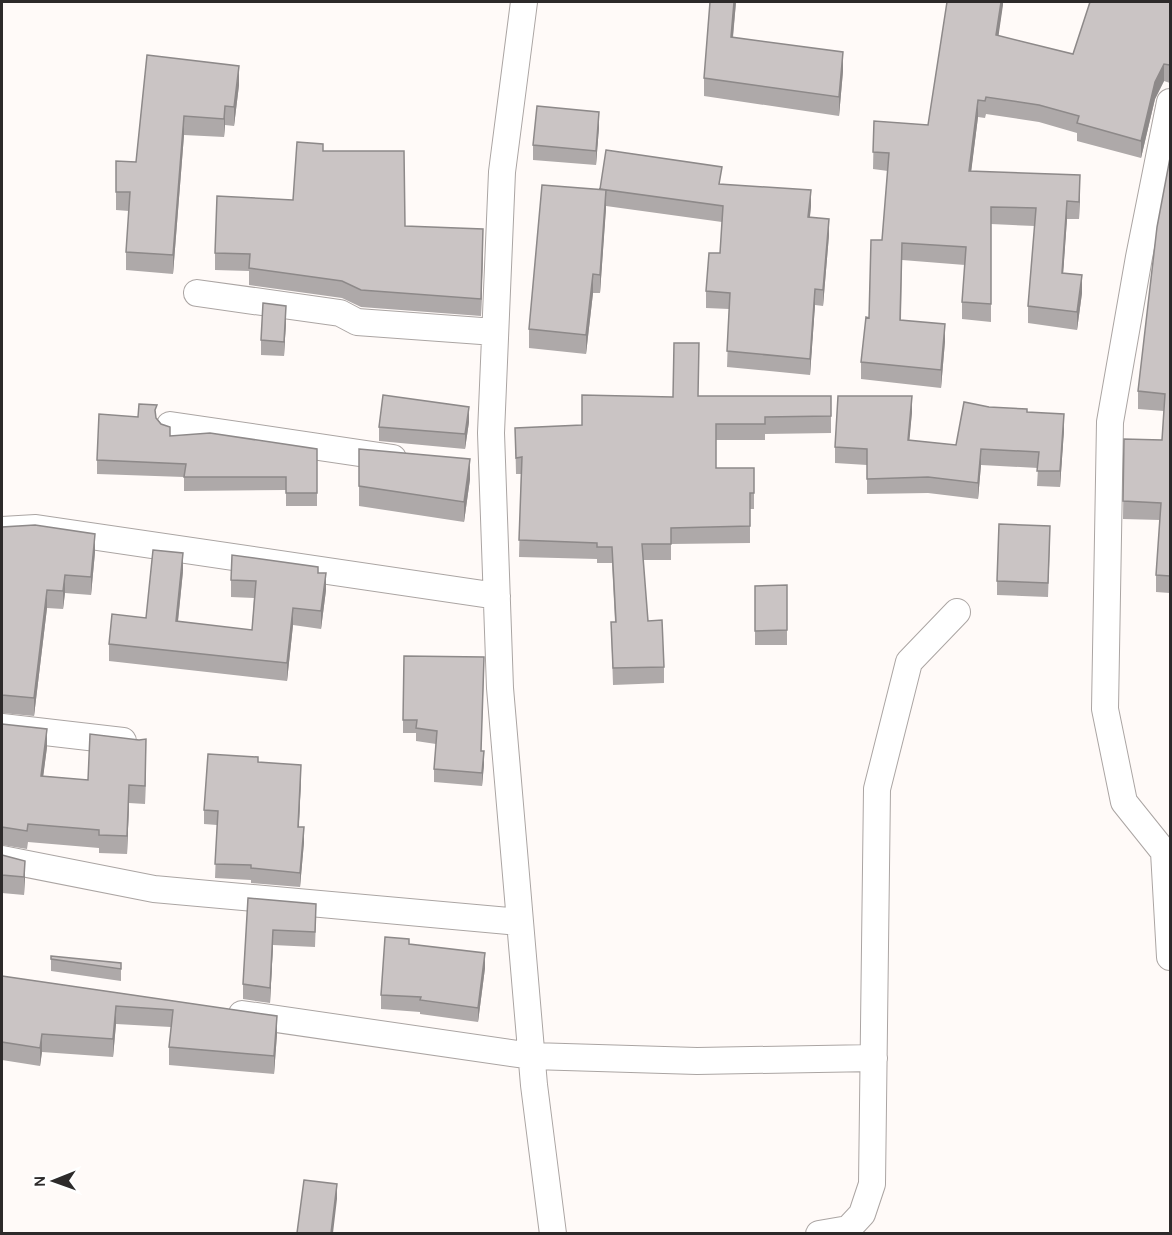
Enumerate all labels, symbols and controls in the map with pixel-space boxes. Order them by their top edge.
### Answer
north arrow [24,1151,84,1211]
text: N [30,1175,49,1187]

